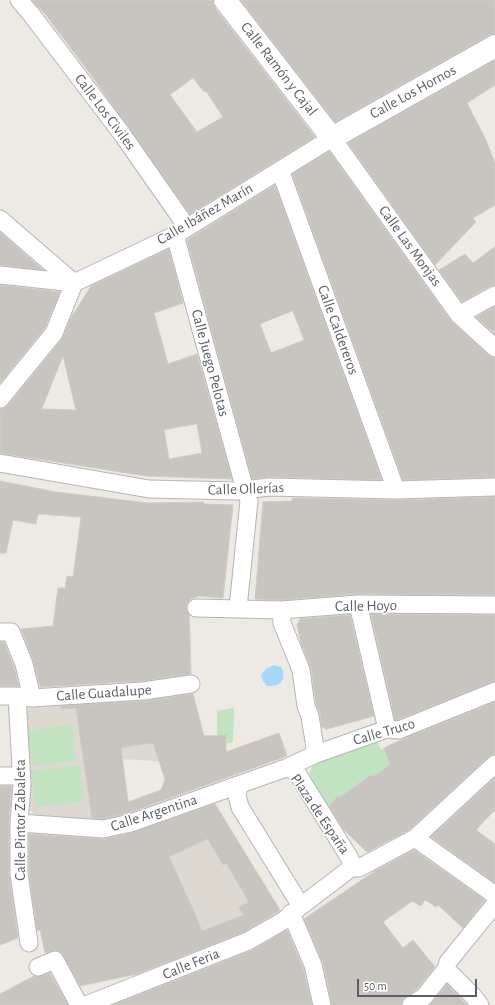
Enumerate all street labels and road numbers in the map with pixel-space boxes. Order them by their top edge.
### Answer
street label: Calle Ramón y Cajal [237,19,321,119]
street label: Calle Los Hornos [367,61,459,123]
street label: Calle Los Civiles [71,70,139,154]
street label: Calle Ibáñez Marín [154,179,256,249]
street label: Calle Las Monjas [375,202,445,290]
street label: Calle Caldereros [313,283,363,377]
street label: Calle Juego Pelotas [187,308,233,418]
street label: Calle Ollerías [208,479,284,499]
street label: Calle Hoyo [335,596,397,616]
street label: Calle Guadalupe [56,681,152,705]
street label: Calle Truco [351,715,417,749]
street label: Calle Pintor Zabaleta [11,759,29,881]
street label: Plaza de España [287,770,353,858]
street label: Calle Argentina [108,791,200,835]
street label: Calle Feria [160,944,222,984]

